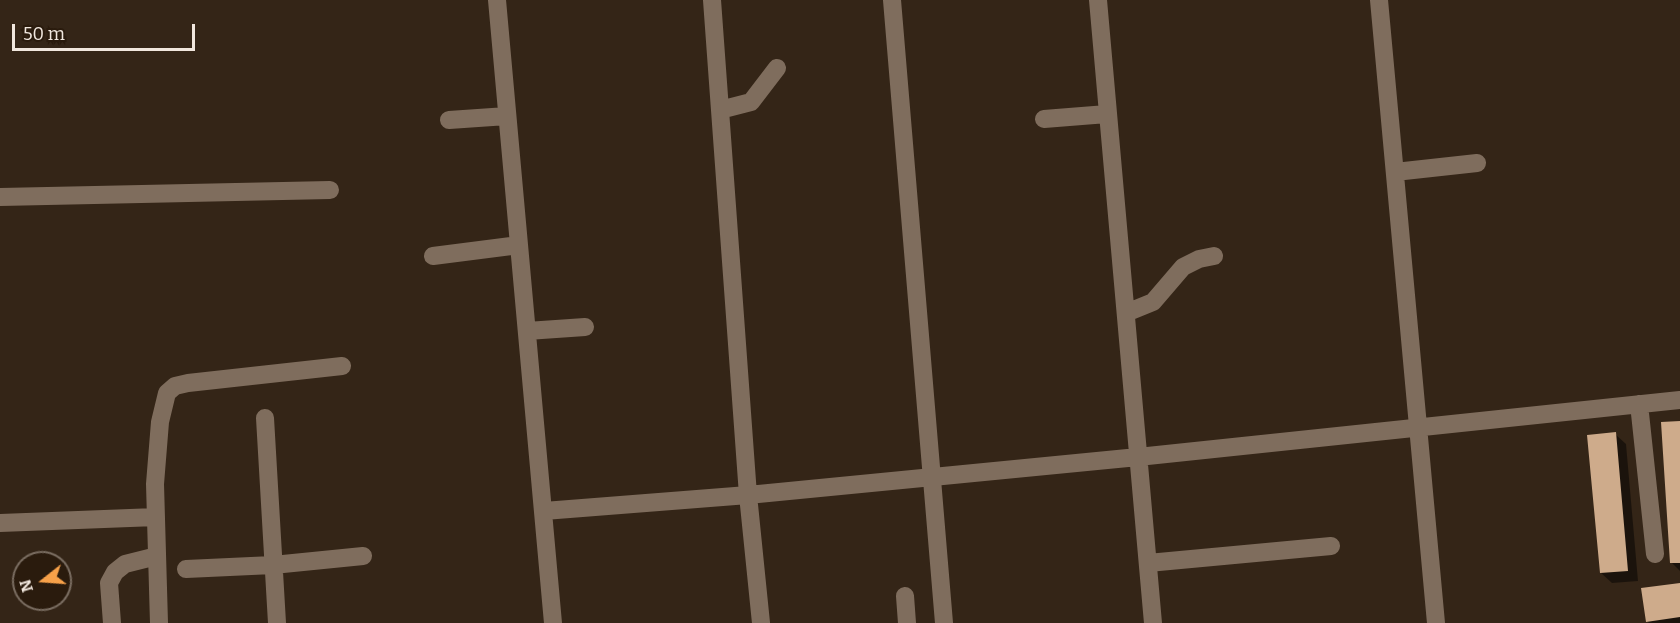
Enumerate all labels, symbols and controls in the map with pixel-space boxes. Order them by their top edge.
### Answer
scale bar [15,12,198,50]
text: 50 m [23,23,65,45]
north arrow [12,551,72,611]
text: N [15,577,37,595]

